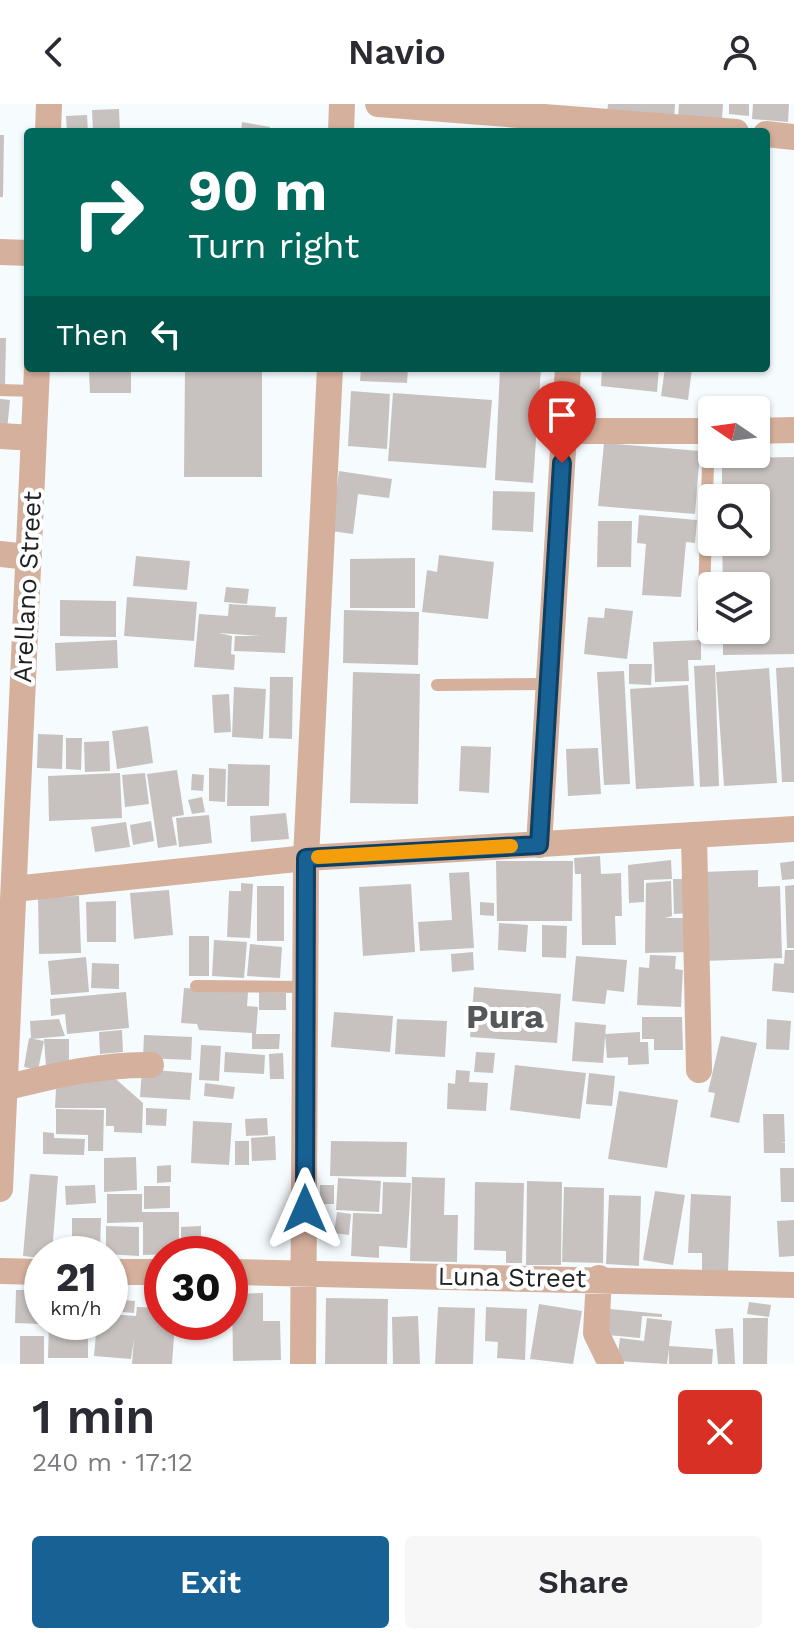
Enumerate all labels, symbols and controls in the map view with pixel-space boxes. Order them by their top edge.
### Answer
icon: back [32,30,76,74]
icon: person [718,30,762,74]
text: Navio [348,31,446,73]
text: 90 m [188,158,327,224]
icon: right [56,160,160,264]
text: Turn right [188,225,359,267]
icon: left [144,312,188,356]
text: Then [56,317,128,352]
pin [528,381,596,463]
icon: arrive [540,393,584,437]
north arrow [698,396,770,468]
map controls [698,396,770,644]
button: search [698,484,770,556]
street label: Arellano Street [7,490,47,684]
button: layers [698,572,770,644]
district label: Pura [466,996,544,1036]
position arrow [263,1167,347,1251]
speed limit sign: 30 [144,1236,248,1340]
text: 21 [55,1254,97,1301]
street label: Luna Street [437,1261,587,1293]
text: km/h [50,1296,102,1320]
text: 1 min [32,1388,155,1445]
button: close [678,1390,762,1474]
text: 240 m · 17:12 [32,1447,193,1477]
button: Exit [32,1536,389,1628]
button: Share [405,1536,762,1628]

